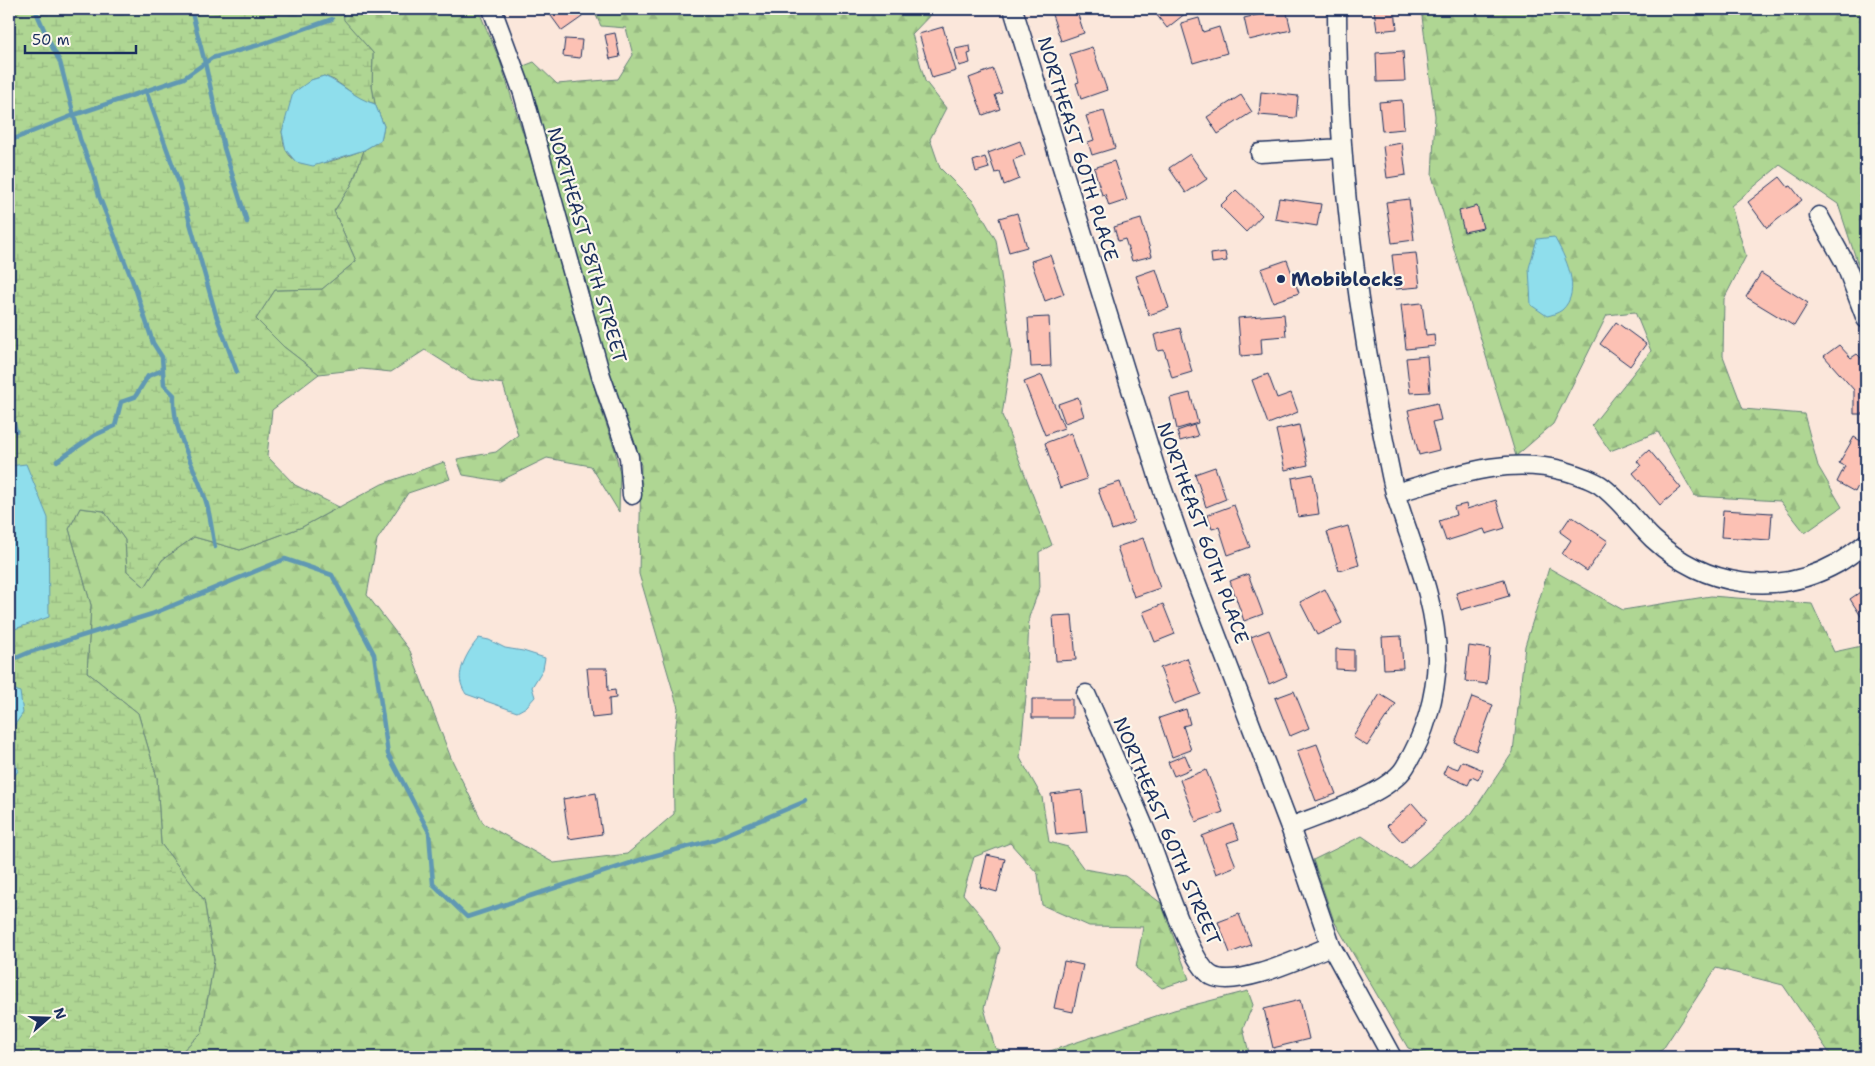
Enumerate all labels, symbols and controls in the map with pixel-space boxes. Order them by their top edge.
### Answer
scale bar [25,22,136,54]
text: 50 m [32,30,70,50]
street label: NORTHEAST 60TH PLACE [1032,34,1124,265]
street label: NORTHEAST 58TH STREET [541,124,633,366]
place label: Mobiblocks [1291,267,1403,292]
marker: Mobiblocks [1275,273,1287,285]
street label: NORTHEAST 60TH PLACE [1151,419,1255,647]
street label: NORTHEAST 60TH STREET [1108,713,1227,949]
north arrow [22,994,72,1044]
text: N [50,1005,71,1022]

